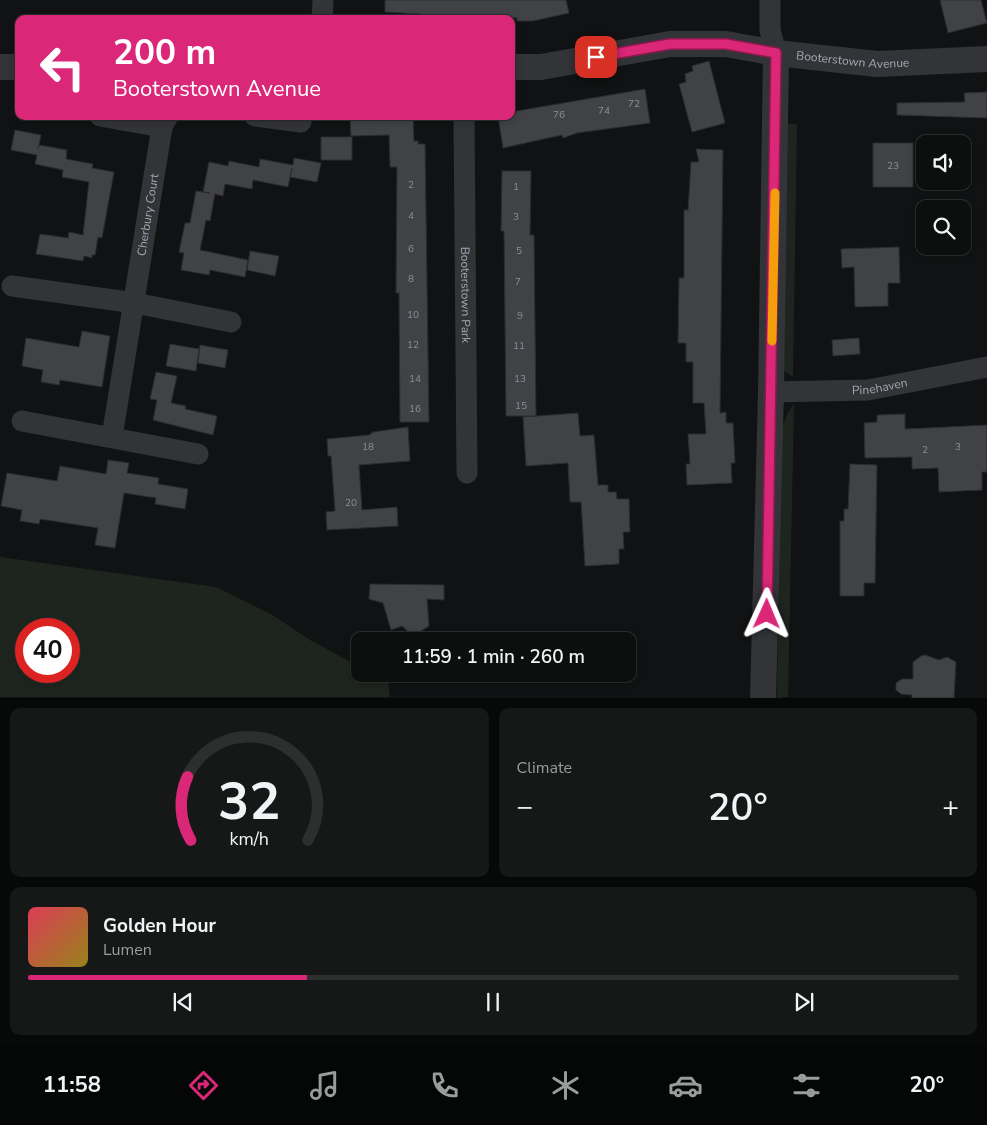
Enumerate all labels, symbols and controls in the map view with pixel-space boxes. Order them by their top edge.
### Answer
text: 200 m [113,29,216,76]
icon: left [30,35,95,100]
pin [575,36,617,78]
icon: arrive [582,43,610,71]
street label: Booterstown Avenue [795,47,910,72]
text: Booterstown Avenue [113,74,321,104]
house number: 72 [628,97,640,111]
house number: 74 [598,104,610,118]
house number: 76 [553,108,565,122]
map controls [916,135,971,255]
button: sound [916,135,971,190]
house number: 23 [887,159,899,173]
street label: Cherbury Court [133,172,162,257]
house number: 2 [408,178,414,192]
house number: 1 [513,180,519,194]
button: search [916,200,971,255]
house number: 4 [408,209,414,223]
house number: 3 [513,210,519,224]
house number: 6 [408,242,414,256]
house number: 5 [516,244,522,258]
street label: Booterstown Park [457,247,474,344]
house number: 8 [408,272,414,286]
house number: 7 [515,275,521,289]
house number: 10 [407,308,419,322]
house number: 9 [517,309,523,323]
house number: 12 [407,338,419,352]
house number: 11 [513,339,525,353]
house number: 14 [409,372,421,386]
house number: 13 [514,372,526,386]
street label: Pinehaven [852,375,909,398]
house number: 15 [515,399,527,413]
house number: 16 [409,402,421,416]
house number: 18 [362,440,374,454]
house number: 3 [955,440,961,454]
house number: 2 [922,443,928,457]
house number: 20 [345,496,357,510]
position arrow [740,587,792,639]
speed limit sign: 40 [15,618,80,683]
text: 11:59 · 1 min · 260 m [402,644,585,670]
text: Climate [517,757,572,779]
text: 32 [218,766,280,837]
text: 20° [708,782,768,833]
text: − [517,788,533,826]
text: + [942,788,959,826]
text: km/h [230,827,269,851]
text: Golden Hour [103,913,216,939]
text: Lumen [103,939,152,961]
icon: previous [169,988,197,1016]
icon: pause [479,988,507,1016]
icon: next [790,988,818,1016]
icon: directions [186,1068,221,1103]
icon: music [307,1068,342,1103]
icon: phone [427,1068,462,1103]
icon: climate [548,1068,583,1103]
icon: car [668,1068,703,1103]
icon: filters [789,1068,824,1103]
text: 11:58 [43,1070,101,1100]
text: 20° [909,1070,944,1100]

